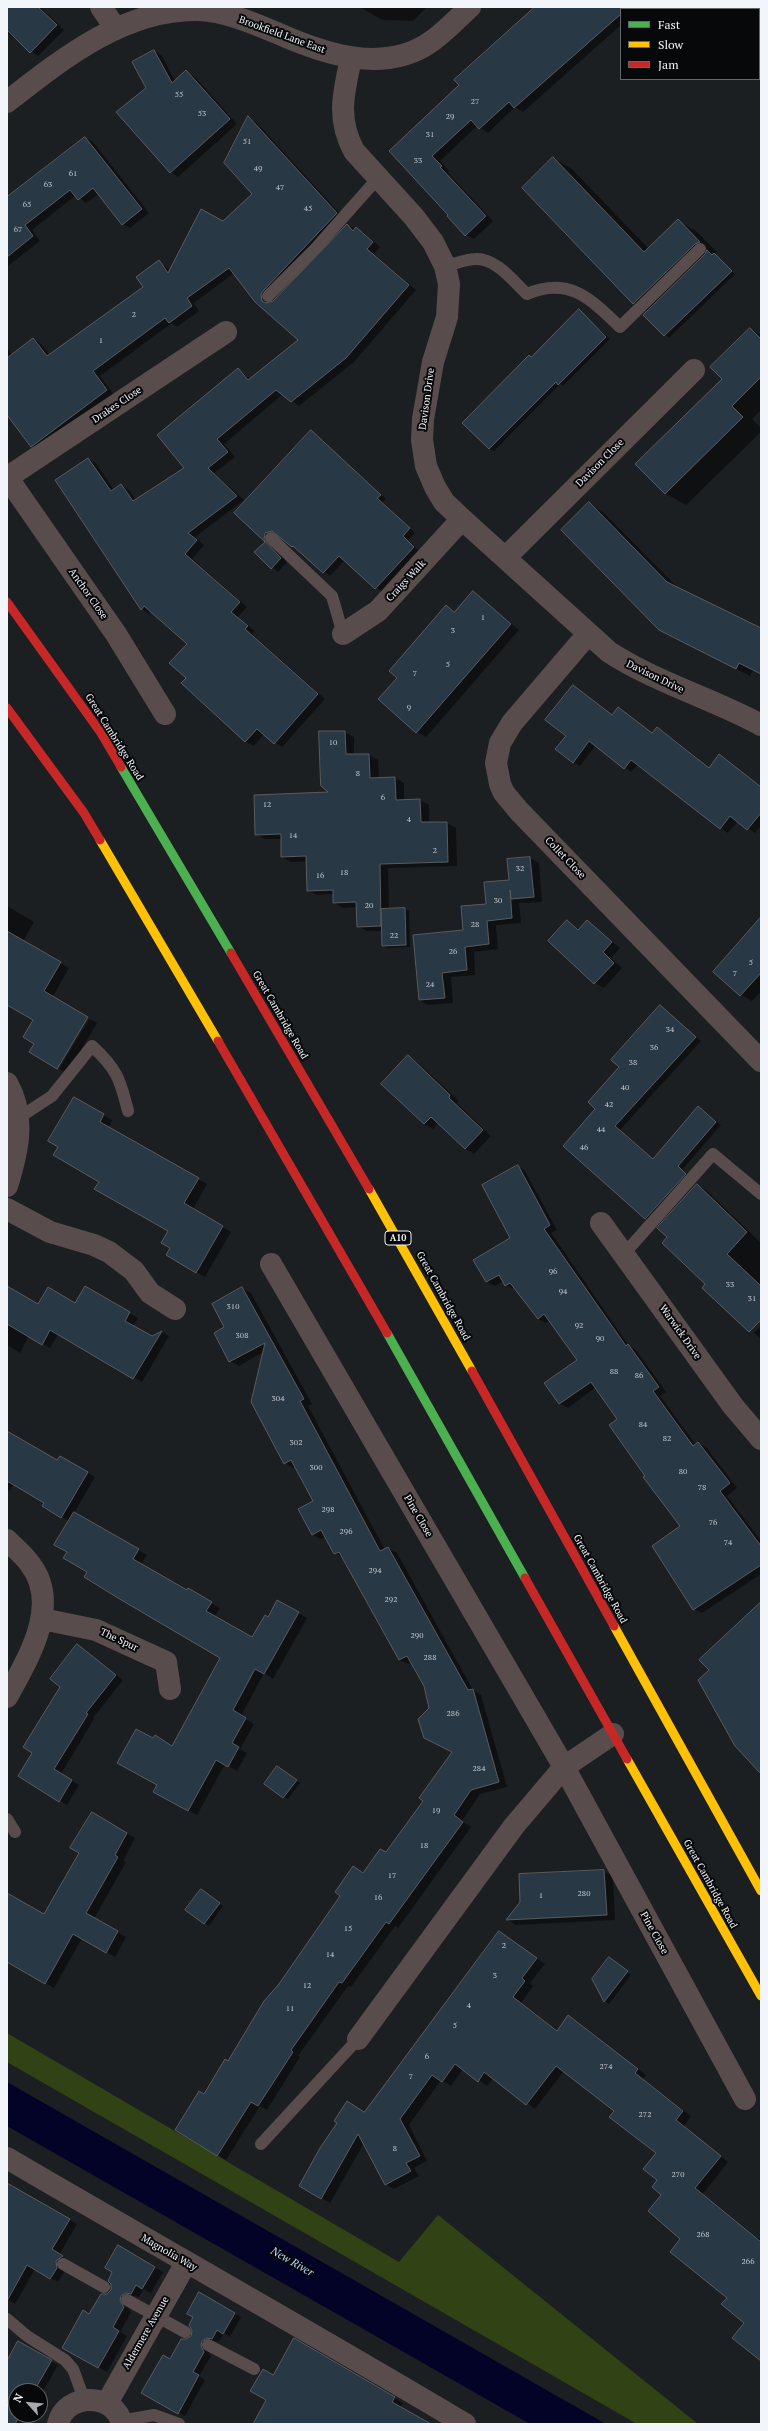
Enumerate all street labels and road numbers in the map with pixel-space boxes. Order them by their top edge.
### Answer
street label: Brookfield Lane East [237,14,327,56]
street label: Davison Drive [417,367,437,431]
street label: Drakes Close [90,384,144,426]
street label: Davison Close [574,437,626,489]
street label: Craigs Walk [384,558,428,604]
street label: Anchor Close [66,566,110,622]
street label: Davison Drive [624,658,686,696]
street label: Great Cambridge Road [82,691,146,783]
street label: Collet Close [542,835,588,881]
street label: Great Cambridge Road [250,969,310,1061]
road number: A10 [385,1231,411,1245]
street label: Great Cambridge Road [414,1249,472,1343]
street label: Warwick Drive [657,1302,703,1362]
street label: Pine Close [401,1493,435,1539]
street label: Great Cambridge Road [571,1532,629,1626]
street label: The Spur [98,1626,140,1654]
street label: Great Cambridge Road [681,1837,739,1931]
street label: Pine Close [637,1910,671,1956]
street label: Magnolia Way [139,2232,199,2274]
street label: Aldermere Avenue [120,2295,172,2371]

